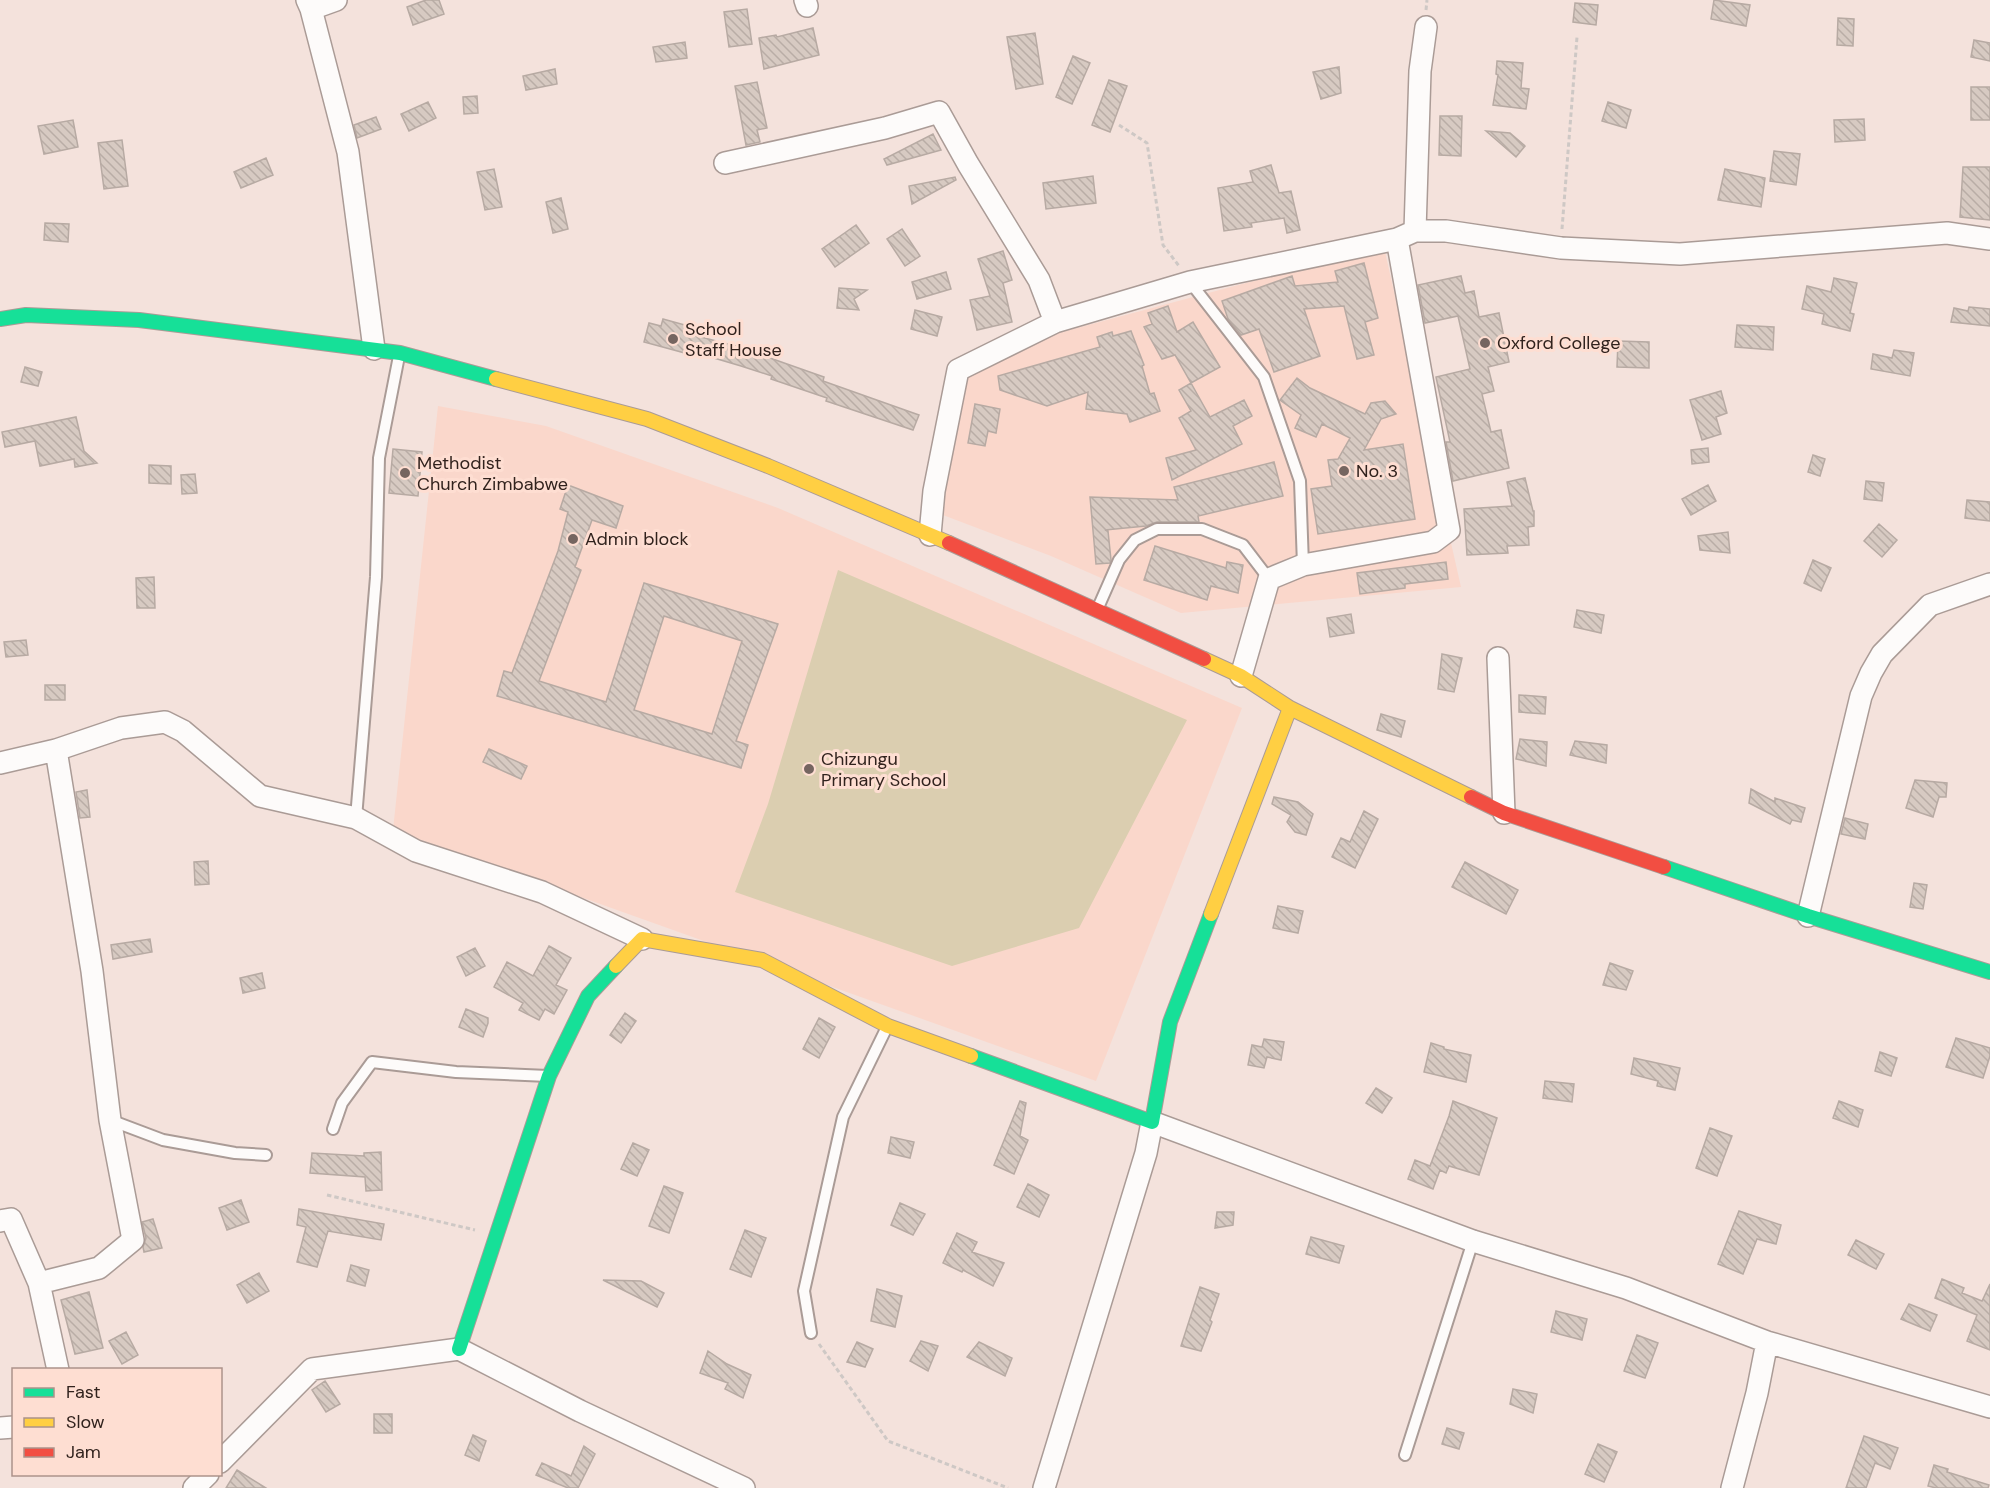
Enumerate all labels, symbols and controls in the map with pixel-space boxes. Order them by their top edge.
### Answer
place label: School Staff House [685,317,782,362]
place label: Oxford College [1497,331,1620,355]
marker: School Staff House [666,332,680,346]
marker: Oxford College [1478,336,1492,350]
place label: Methodist Church Zimbabwe [417,451,568,496]
place label: No. 3 [1356,459,1398,483]
marker: No. 3 [1337,464,1351,478]
marker: Methodist Church Zimbabwe [398,466,412,480]
place label: Admin block [585,527,689,551]
marker: Admin block [566,532,580,546]
place label: Chizungu Primary School [821,747,946,792]
marker: Chizungu Primary School [802,762,816,776]
legend [12,1368,222,1476]
text: Fast [66,1380,101,1404]
text: Slow [66,1410,105,1434]
text: Jam [66,1440,101,1464]

